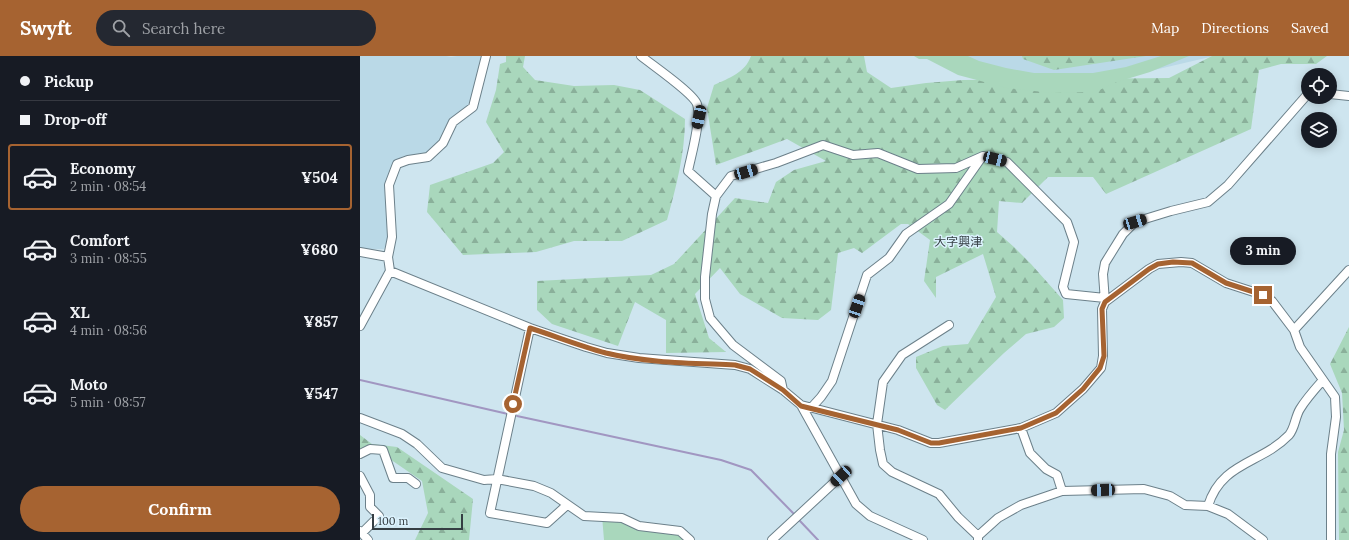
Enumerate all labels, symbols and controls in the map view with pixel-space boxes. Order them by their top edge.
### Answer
search box [96,10,376,46]
text: Swyft [20,16,72,40]
icon: search [110,17,132,39]
text: Search here [142,19,225,38]
text: Map [1151,19,1179,37]
text: Directions [1201,19,1269,37]
text: Saved [1291,19,1329,37]
map controls [1301,68,1337,148]
button: locate [1301,68,1337,104]
text: Pickup [44,72,93,91]
car [691,104,707,130]
text: Drop-off [44,110,106,129]
button: layers [1301,112,1337,148]
car [982,150,1008,168]
icon: car [22,159,58,195]
text: Economy [70,159,135,178]
car [733,163,759,181]
text: ¥504 [301,168,338,187]
text: 2 min · 08:54 [70,178,146,195]
car [1122,213,1148,231]
icon: car [22,231,58,267]
text: Comfort [70,231,130,250]
district label: 大字興津 [934,234,982,249]
callout: 3 min [1230,237,1296,265]
text: ¥680 [300,240,338,259]
text: 3 min [1245,242,1281,259]
text: 3 min · 08:55 [70,250,147,267]
route end [1254,286,1272,304]
car [847,293,867,319]
icon: car [22,303,58,339]
text: XL [70,303,90,322]
text: ¥857 [303,312,338,331]
text: 4 min · 08:56 [70,322,147,339]
icon: car [22,375,58,411]
text: Moto [70,375,107,394]
text: ¥547 [304,384,338,403]
text: 5 min · 08:57 [70,394,145,411]
route start [504,395,522,413]
car [828,463,854,489]
car [1091,484,1115,496]
button: Confirm [20,486,340,532]
scale bar [372,512,463,531]
text: 100 m [378,514,408,528]

